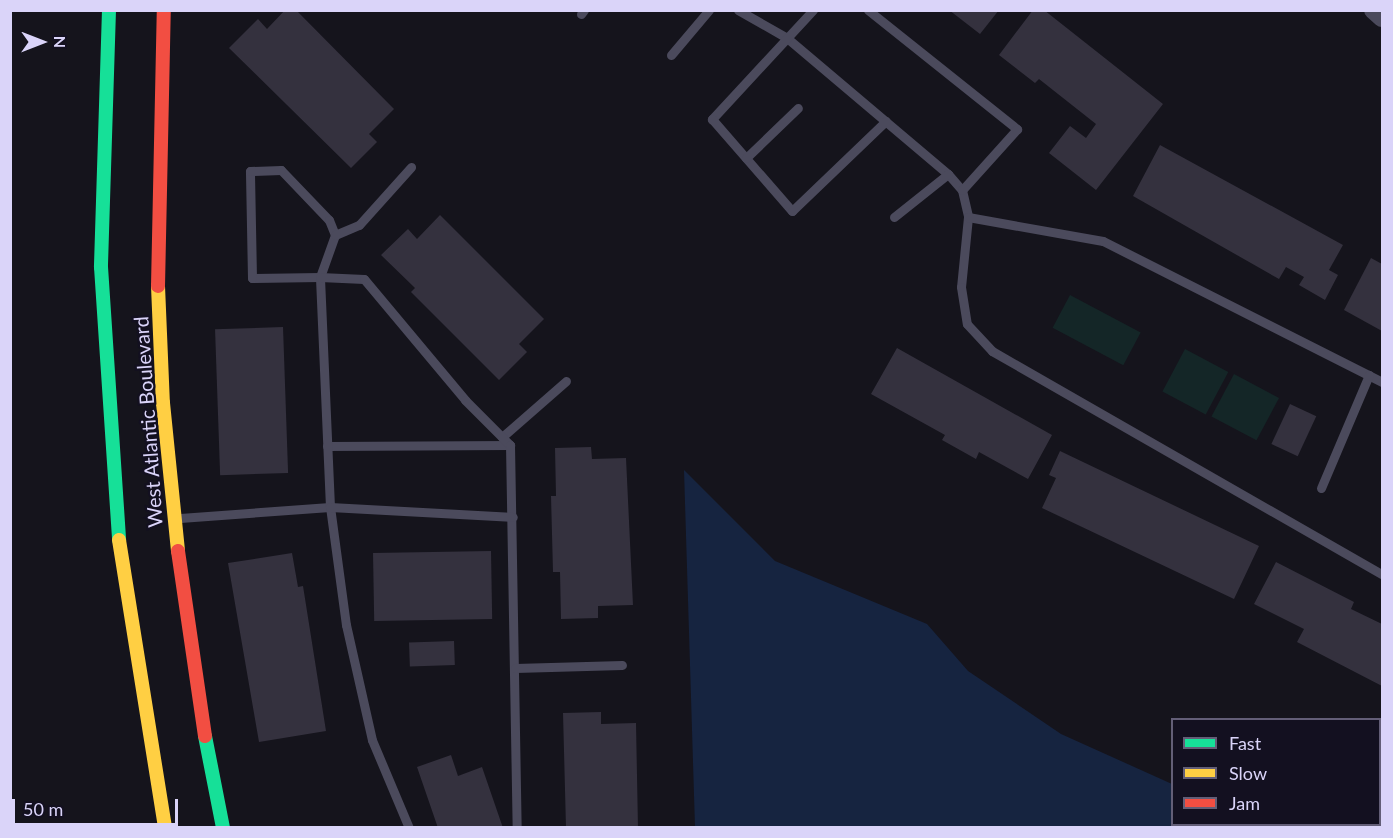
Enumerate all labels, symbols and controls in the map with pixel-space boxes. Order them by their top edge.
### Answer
north arrow [12,12,72,72]
text: N [51,36,70,48]
street label: West Atlantic Boulevard [129,315,167,529]
legend [1171,718,1381,826]
text: Fast [1229,732,1261,754]
text: Slow [1229,762,1267,784]
scale bar [15,787,182,825]
text: Jam [1229,792,1260,814]
text: 50 m [23,798,63,820]

